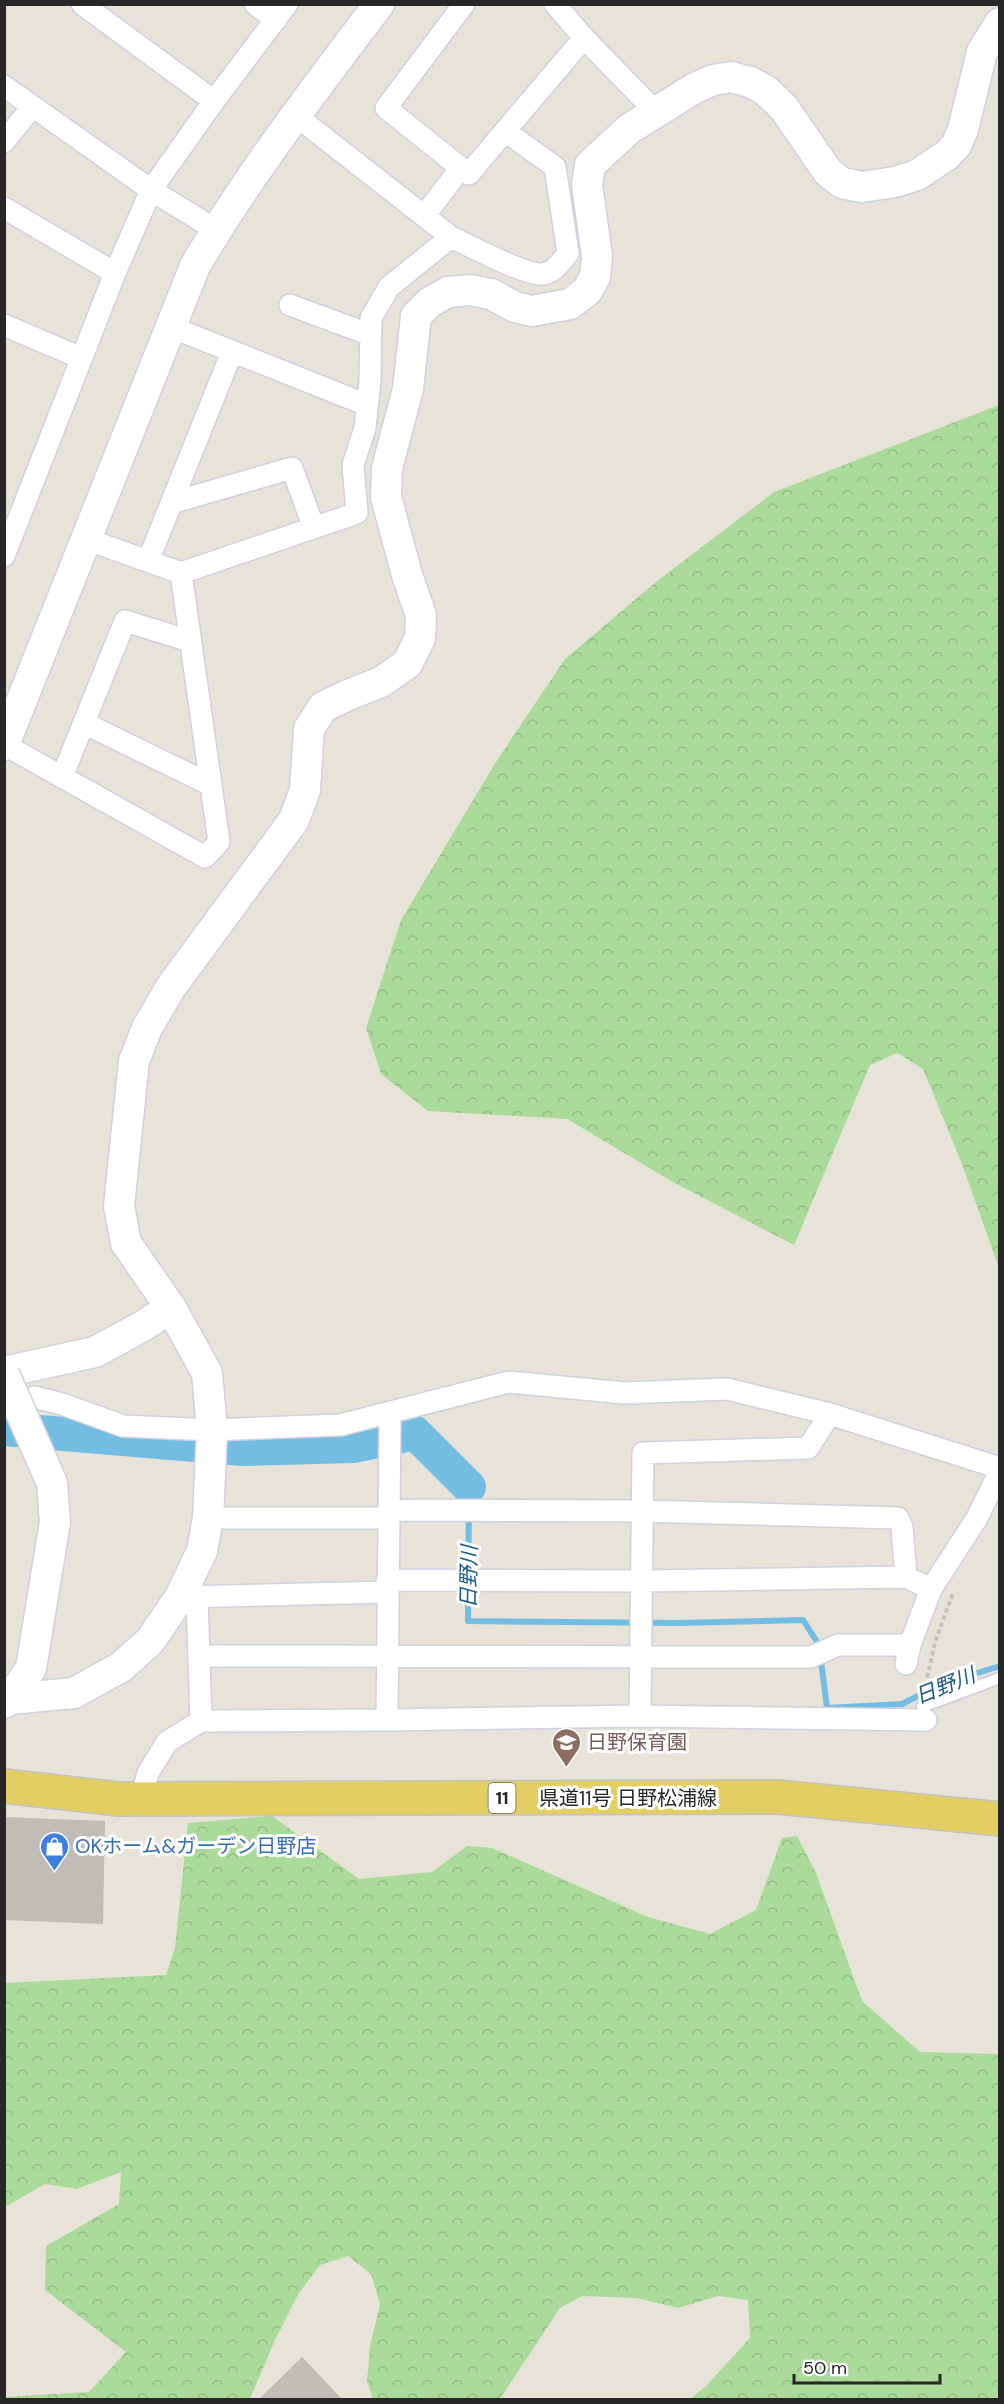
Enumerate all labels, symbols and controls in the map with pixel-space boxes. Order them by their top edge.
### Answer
water label: 日野川 [454,1543,484,1609]
water label: 日野川 [911,1660,981,1711]
school or university icon: 日野保育園 [550,1726,582,1768]
place label: 日野保育園 [587,1729,687,1755]
road number: 11 [488,1783,516,1813]
street label: 県道11号 日野松浦線 [539,1785,717,1811]
shop icon: OKホーム&ガーデン日野店 [38,1830,70,1872]
place label: OKホーム&ガーデン日野店 [75,1833,316,1859]
scale bar [794,2347,940,2385]
text: 50 m [803,2356,847,2380]

